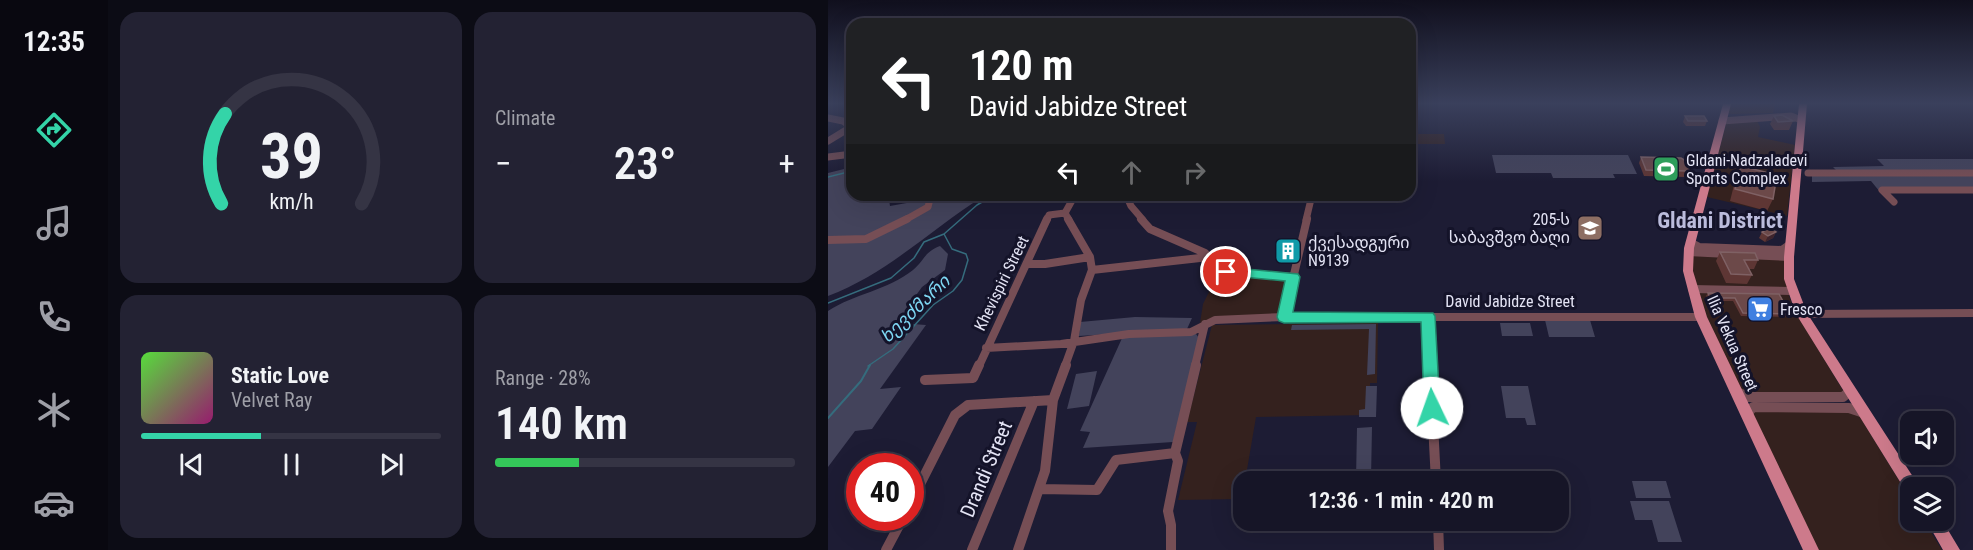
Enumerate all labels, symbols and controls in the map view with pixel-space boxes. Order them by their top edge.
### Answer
text: 12:35 [23,26,85,58]
text: 120 m [969,41,1074,90]
icon: left [870,42,948,120]
text: David Jabidze Street [969,91,1187,123]
text: Climate [495,106,555,130]
icon: directions [33,109,75,151]
text: 39 [259,120,323,193]
text: 23° [614,137,676,190]
text: − [495,144,512,183]
text: + [779,144,795,183]
place label: Gldani-Nadzaladevi Sports Complex [1686,151,1808,188]
sports icon: Gldani-Nadzaladevi Sports Complex [1651,154,1681,184]
icon: left [1052,156,1085,189]
icon: ahead [1115,156,1148,189]
icon: right [1178,156,1211,189]
text: km/h [269,190,313,215]
icon: music [33,202,75,244]
district label: Gldani District [1657,208,1783,233]
place label: 205-ს საბავშვო ბაღი [1449,210,1570,247]
school or university icon: 205-ს საბავშვო ბაღი [1575,213,1605,243]
street label: Khevispiri Street [970,233,1033,334]
place label: ქვესადგური N9139 [1308,233,1409,270]
building icon: ქვესადგური N9139 [1273,236,1303,266]
pin [1200,246,1251,297]
icon: arrive [1209,255,1242,288]
water label: ხევძმარი [876,270,955,347]
street label: David Jabidze Street [1445,292,1575,311]
street label: Ilia Vekua Street [1703,292,1762,394]
supermarket icon: Fresco [1745,294,1775,324]
icon: phone [33,296,75,338]
place label: Fresco [1780,300,1822,319]
text: Static Love [231,363,329,388]
text: Range · 28% [495,366,591,390]
position arrow [1400,376,1464,440]
text: Velvet Ray [231,388,312,412]
icon: climate [33,389,75,431]
text: 140 km [495,397,628,450]
map controls [1900,411,1954,531]
button: sound [1900,411,1954,465]
street label: Drandi Street [955,417,1017,521]
icon: previous [175,448,208,481]
icon: pause [275,448,308,481]
icon: next [375,448,408,481]
speed limit sign: 40 [846,453,924,531]
button: layers [1900,477,1954,531]
icon: car [33,482,75,524]
text: 12:36 · 1 min · 420 m [1308,488,1494,513]

